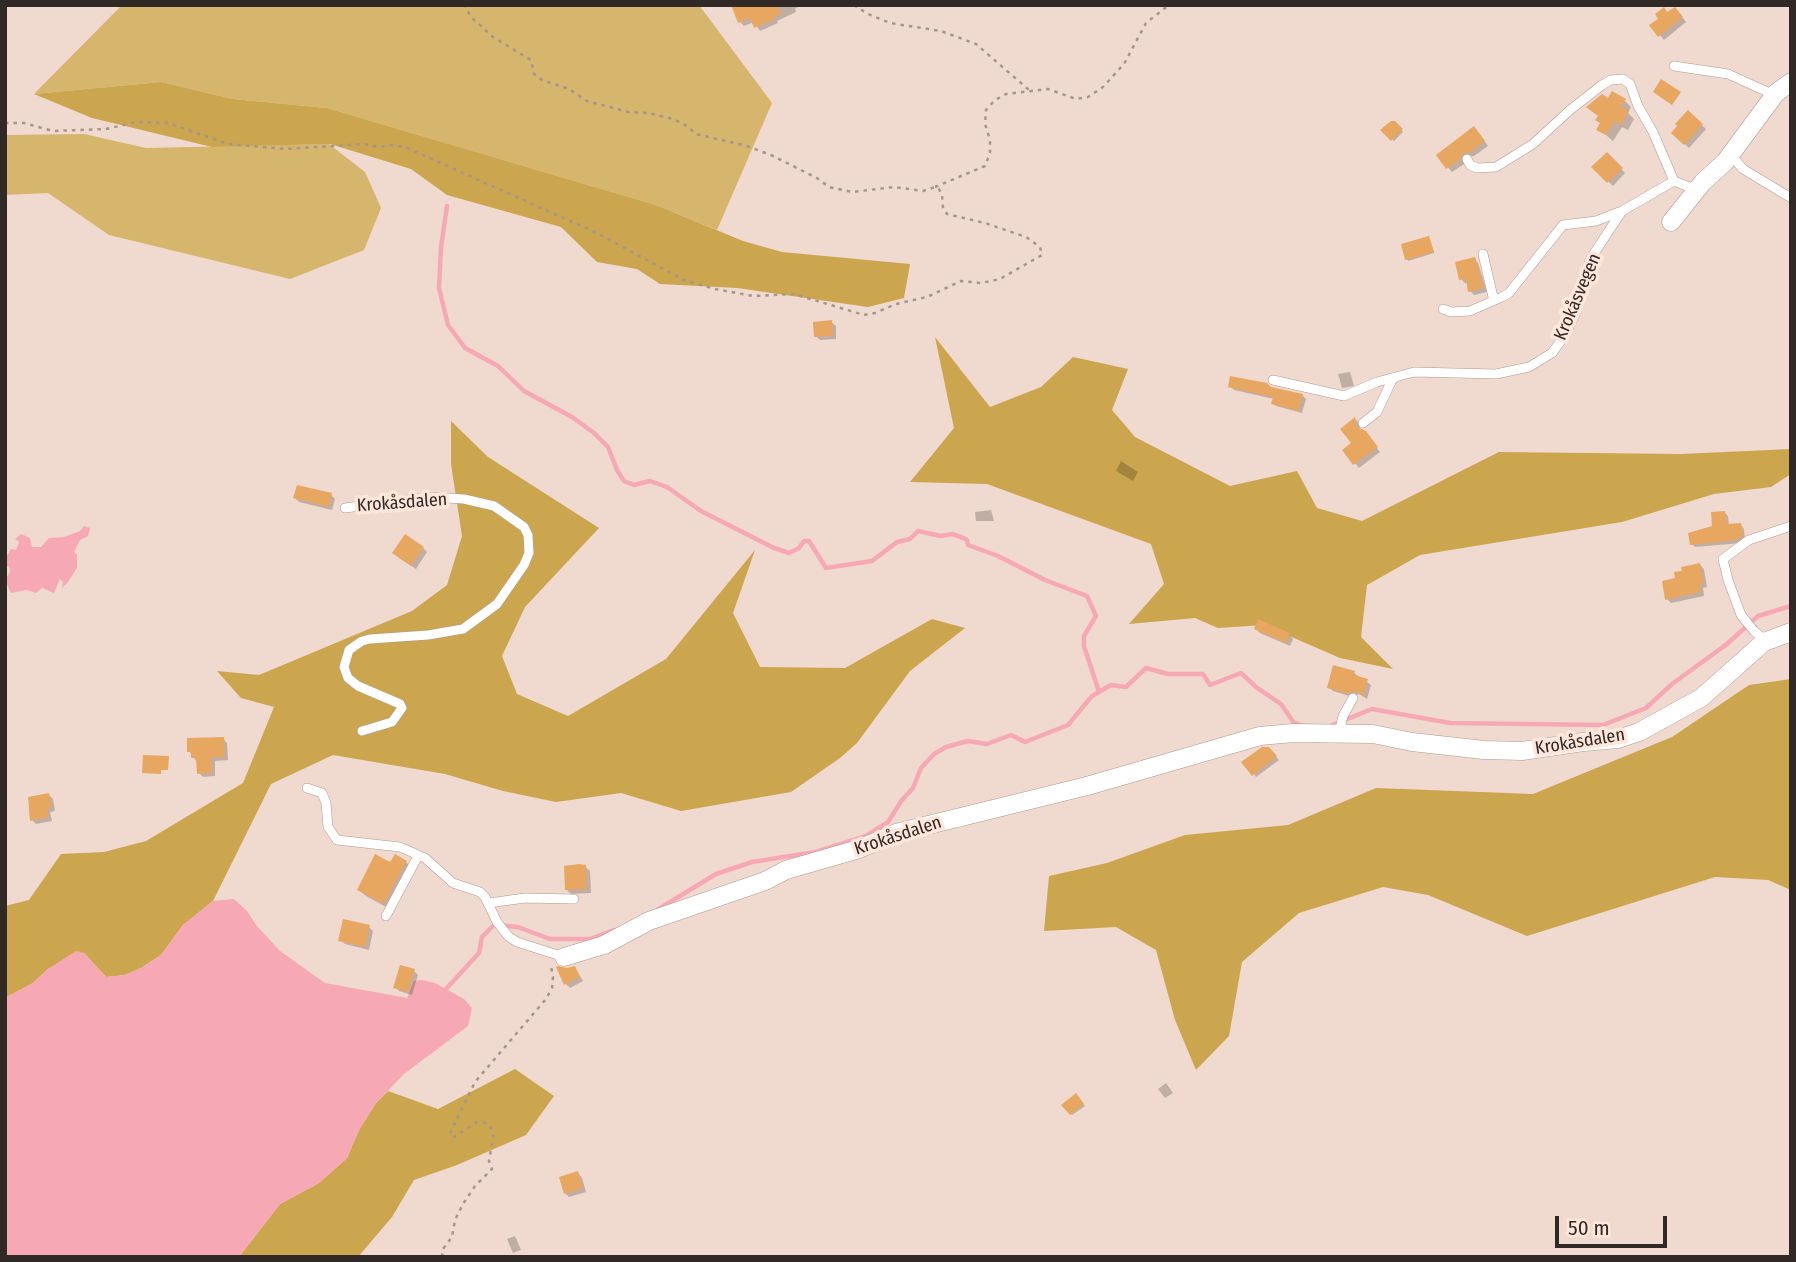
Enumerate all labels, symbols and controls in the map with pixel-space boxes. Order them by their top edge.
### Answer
street label: Krokåsvegen [1550,250,1606,344]
street label: Krokåsdalen [356,489,448,517]
street label: Krokåsdalen [1534,724,1626,760]
street label: Krokåsdalen [852,812,944,860]
scale bar [1558,1202,1670,1246]
text: 50 m [1568,1215,1610,1241]

